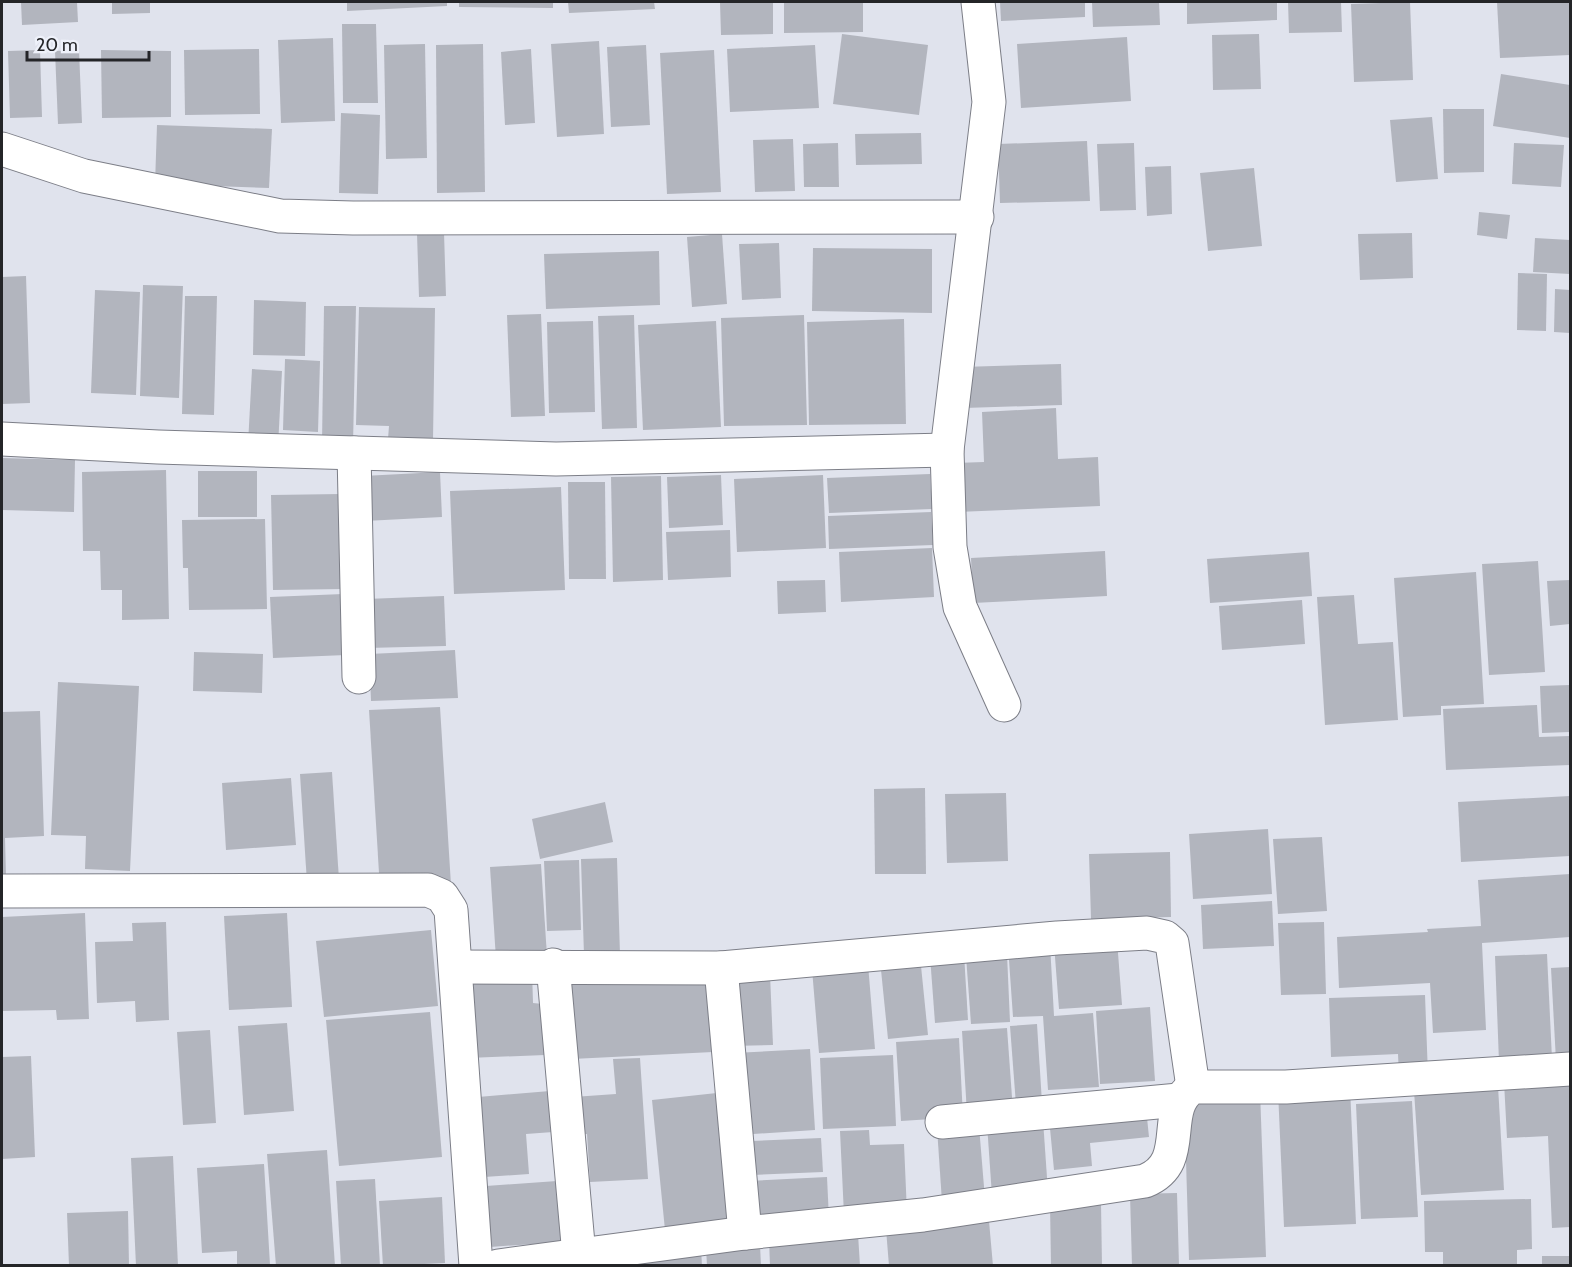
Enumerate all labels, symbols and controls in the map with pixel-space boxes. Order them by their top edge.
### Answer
scale bar [27,24,148,62]
text: 20 m [36,34,78,56]

